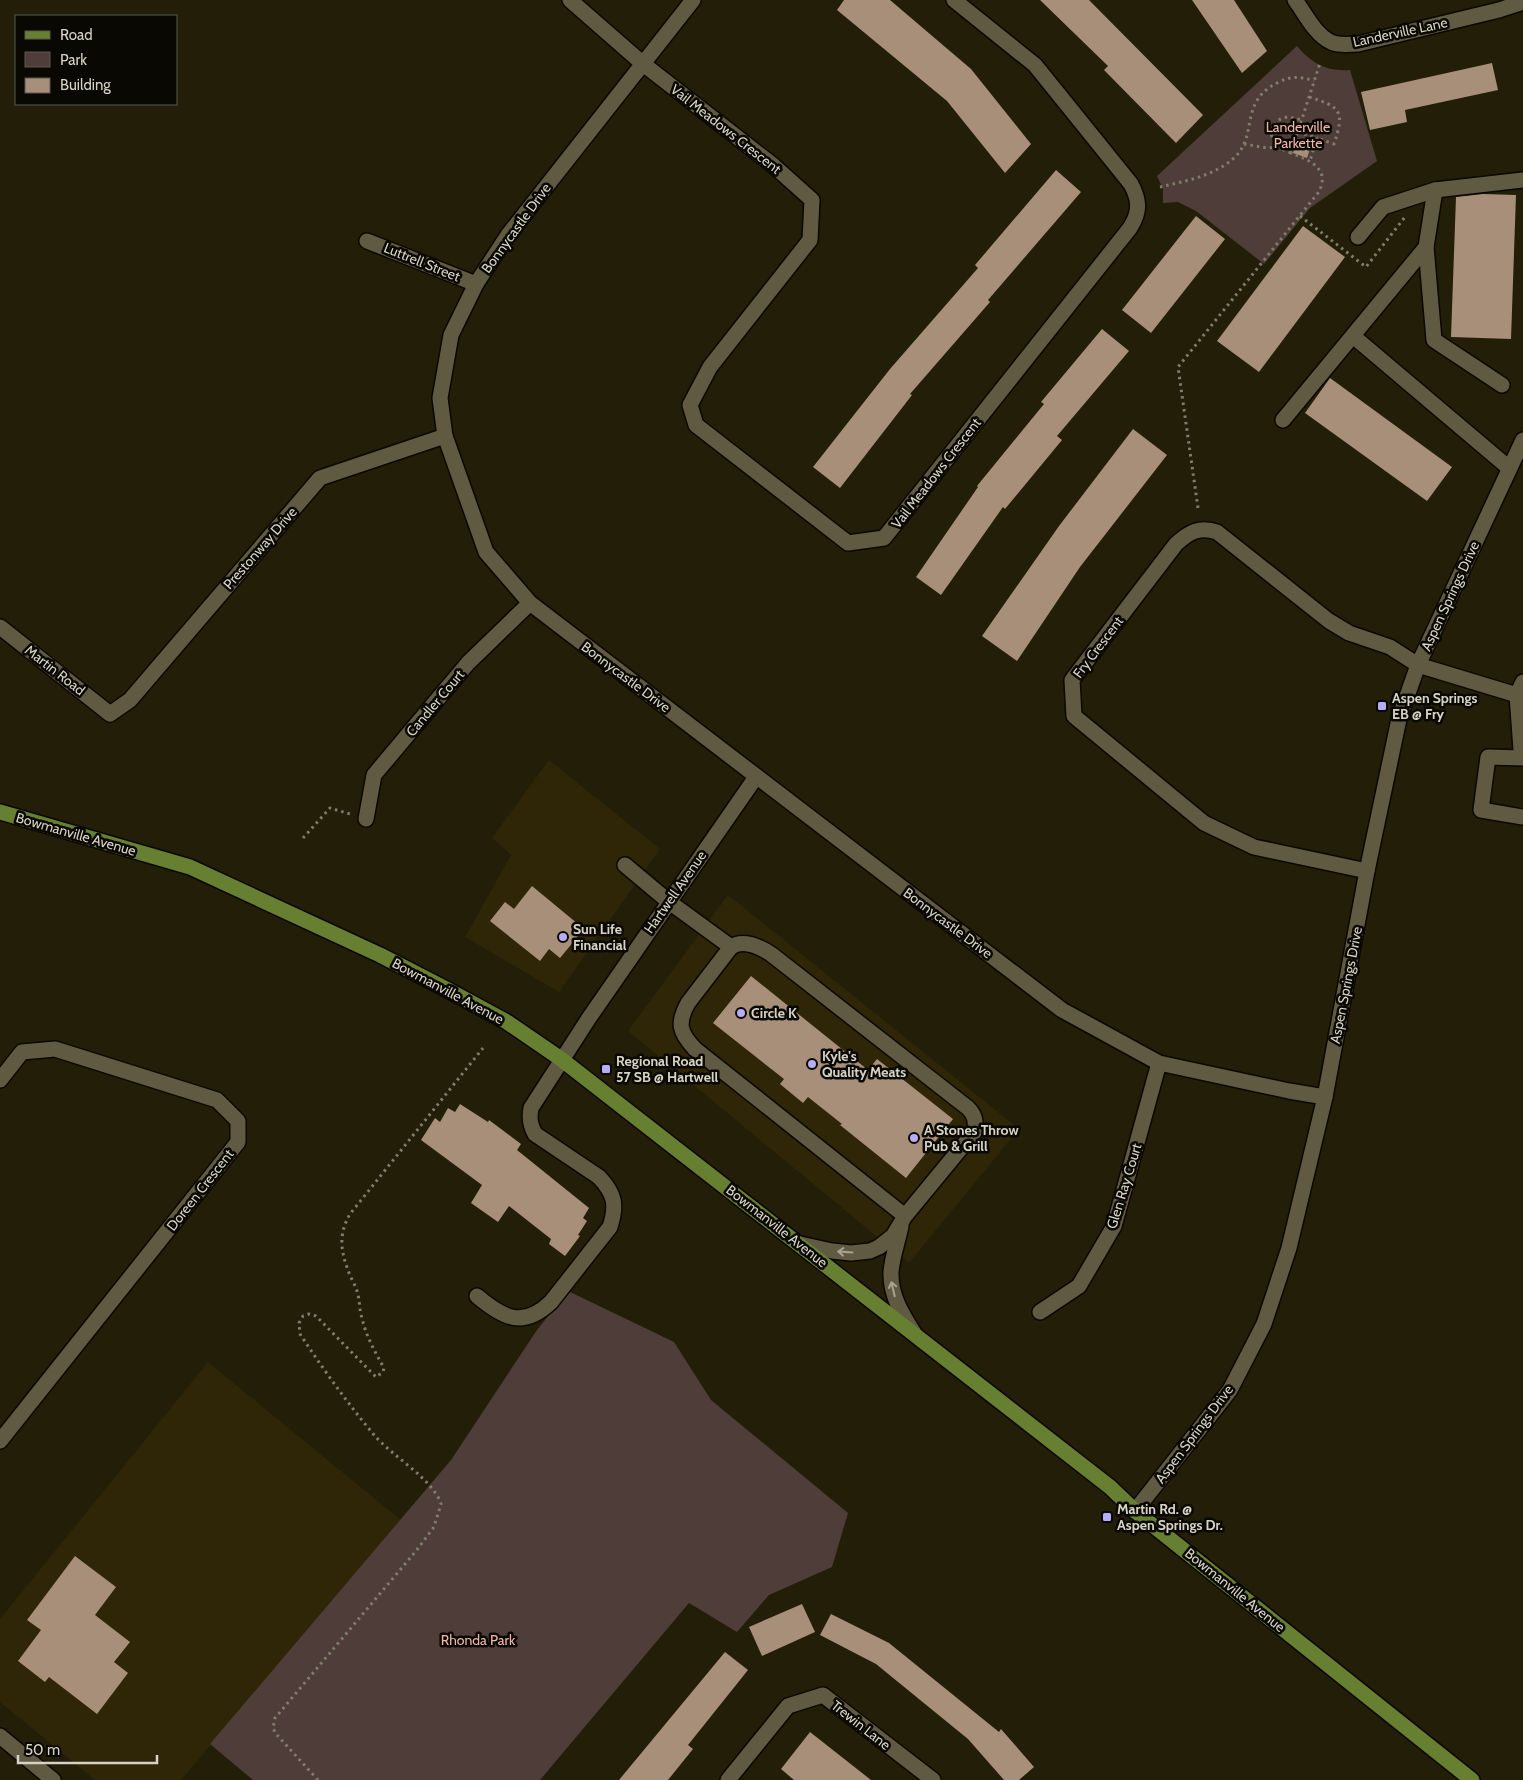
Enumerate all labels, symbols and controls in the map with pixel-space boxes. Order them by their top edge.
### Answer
street label: Landerville Lane [1351,13,1449,51]
legend [15,15,178,105]
text: Road [60,26,93,44]
text: Park [60,51,87,69]
text: Building [60,76,111,94]
street label: Vail Meadows Crescent [667,80,785,178]
park label: Landerville Parkette [1266,118,1330,152]
street label: Bonnycastle Drive [477,179,555,277]
street label: Luttrell Street [381,239,463,286]
street label: Vail Meadows Crescent [887,414,985,532]
street label: Prestonway Drive [219,503,301,593]
street label: Aspen Springs Drive [1417,538,1483,654]
street label: Fry Crescent [1069,612,1127,682]
street label: Bonnycastle Drive [578,638,674,716]
street label: Martin Road [21,641,89,699]
street label: Candler Court [402,666,468,740]
place label: Aspen Springs EB @ Fry [1392,689,1478,723]
marker: Aspen Springs EB @ Fry [1376,700,1388,712]
street label: Bowmanville Avenue [14,808,138,860]
street label: Hartwell Avenue [640,847,710,937]
street label: Bonnycastle Drive [900,884,996,962]
place label: Sun Life Financial [573,920,627,954]
street label: Aspen Springs Drive [1326,925,1366,1045]
marker: Sun Life Financial [557,931,569,943]
street label: Bowmanville Avenue [389,954,507,1028]
place label: Circle K [751,1004,797,1022]
marker: Circle K [735,1007,747,1019]
place label: Kyle's Quality Meats [822,1047,906,1081]
place label: Regional Road 57 SB @ Hartwell [616,1052,719,1086]
marker: Kyle's Quality Meats [806,1058,818,1070]
marker: Regional Road 57 SB @ Hartwell [600,1063,612,1075]
place label: A Stones Throw Pub & Grill [924,1121,1019,1155]
marker: A Stones Throw Pub & Grill [908,1132,920,1144]
street label: Glen Ray Court [1102,1141,1146,1231]
street label: Doreen Crescent [162,1145,238,1235]
street label: Bowmanville Avenue [723,1181,831,1271]
one-way arrow [837,1248,853,1257]
one-way arrow [888,1282,897,1298]
street label: Aspen Springs Drive [1151,1381,1237,1487]
place label: Martin Rd. @ Aspen Springs Dr. [1117,1500,1223,1534]
marker: Martin Rd. @ Aspen Springs Dr. [1101,1511,1113,1523]
street label: Bowmanville Avenue [1181,1544,1289,1636]
park label: Rhonda Park [441,1631,516,1649]
street label: Trewin Lane [828,1696,894,1754]
scale bar [18,1732,156,1764]
text: 50 m [25,1741,60,1759]

